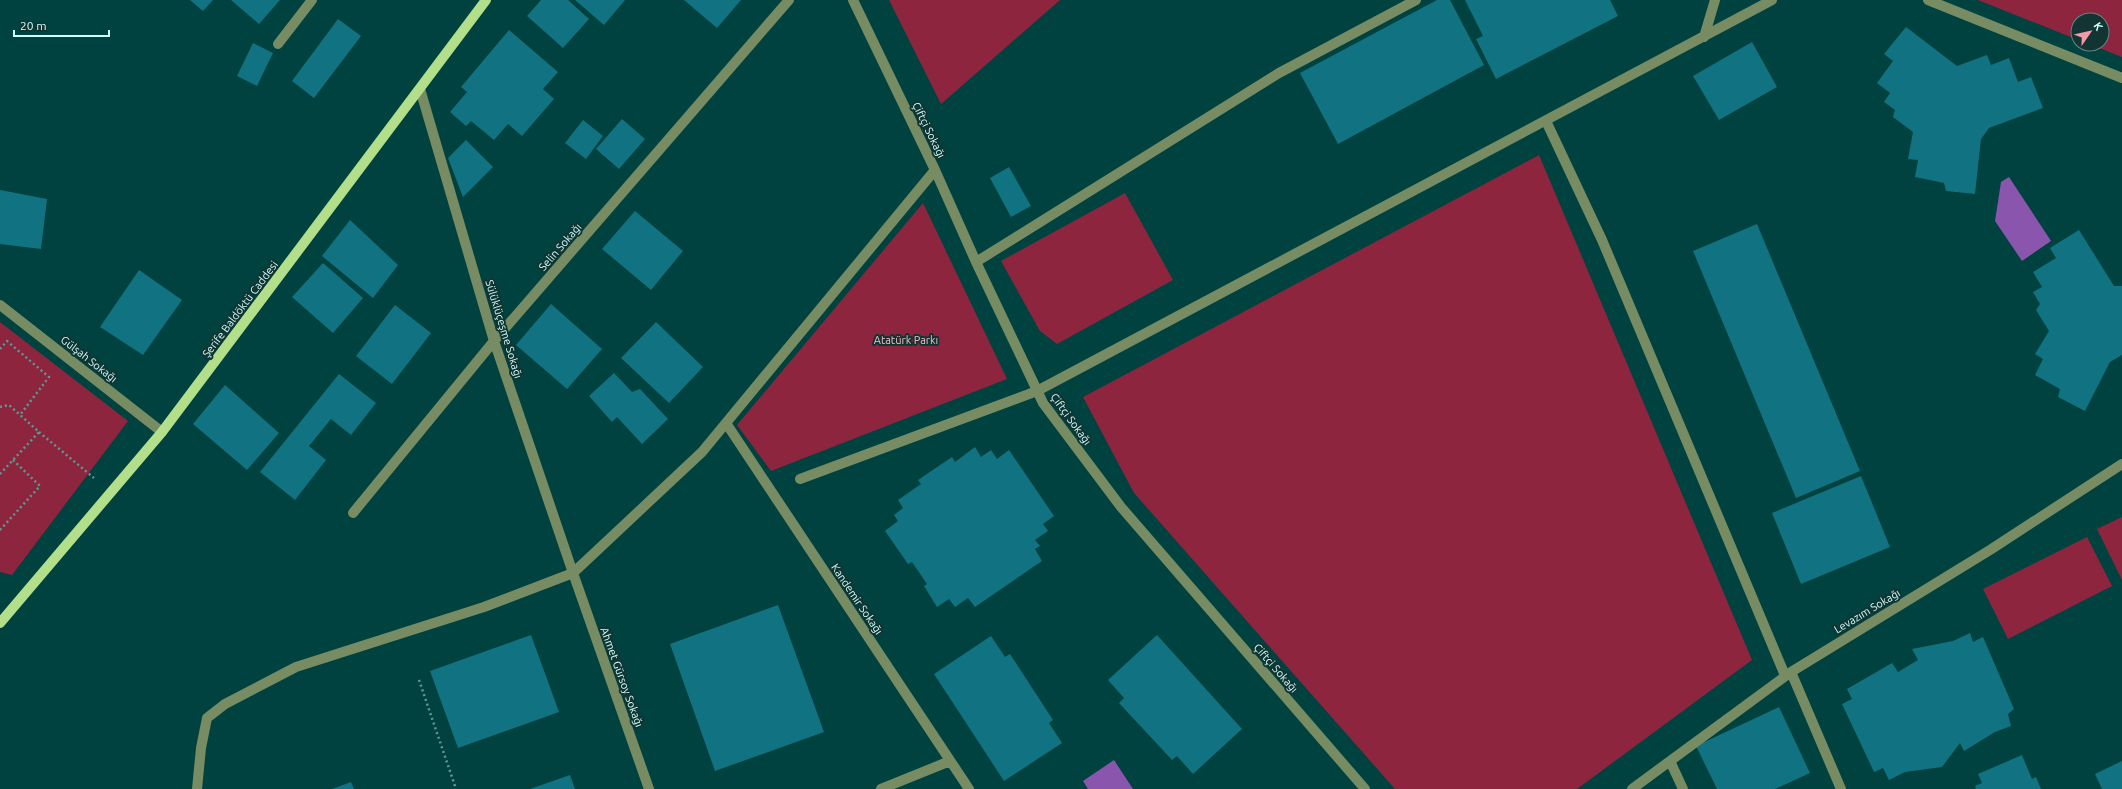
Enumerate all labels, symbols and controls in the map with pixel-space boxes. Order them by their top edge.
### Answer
scale bar [14,12,109,38]
north arrow [2070,12,2110,52]
text: 20 m [20,19,47,32]
text: K [2091,20,2106,33]
street label: Çiftçi Sokağı [910,100,948,160]
street label: Selin Sokağı [536,221,584,273]
street label: Şerife Baldöktü Caddesi [200,259,280,359]
street label: Sülüklüçeşme Sokağı [483,278,525,380]
street label: Gülşah Sokağı [58,333,120,385]
park label: Atatürk Parkı [874,334,938,346]
street label: Çiftçi Sokağı [1048,391,1094,447]
street label: Kandemir Sokağı [829,561,885,637]
street label: Levazım Sokağı [1832,587,1902,635]
street label: Ahmet Gürsoy Sokağı [598,626,646,728]
street label: Çiftçi Sokağı [1252,641,1300,695]

